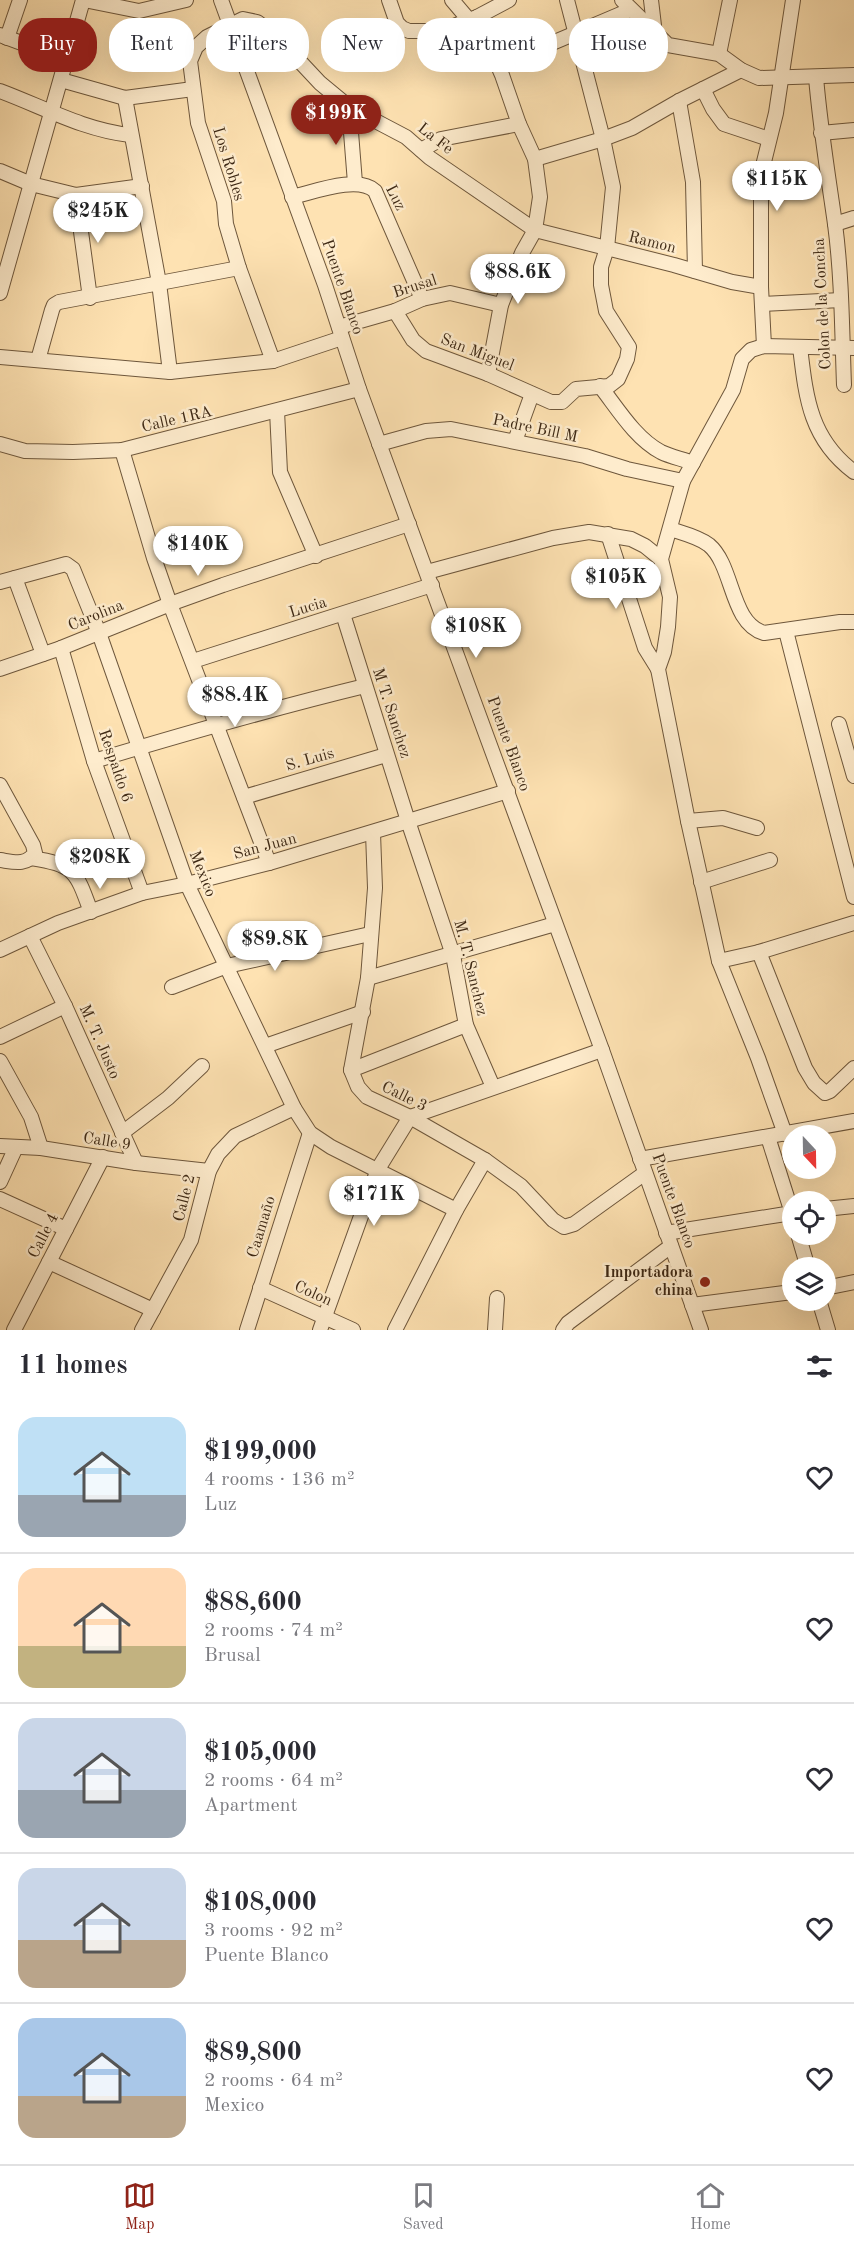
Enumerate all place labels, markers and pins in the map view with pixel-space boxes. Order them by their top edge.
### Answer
pin: $199K [294,95,378,146]
pin: $115K [735,161,819,212]
pin: $245K [56,193,140,244]
pin: $88.6K [469,254,567,305]
pin: $140K [156,526,240,577]
pin: $105K [574,559,658,610]
pin: $108K [434,608,518,659]
pin: $88.4K [186,677,284,728]
pin: $208K [58,839,142,890]
pin: $89.8K [226,921,324,972]
pin: $171K [332,1176,416,1227]
place label: Importadora china [604,1265,693,1299]
marker: Importadora china [698,1275,712,1289]

